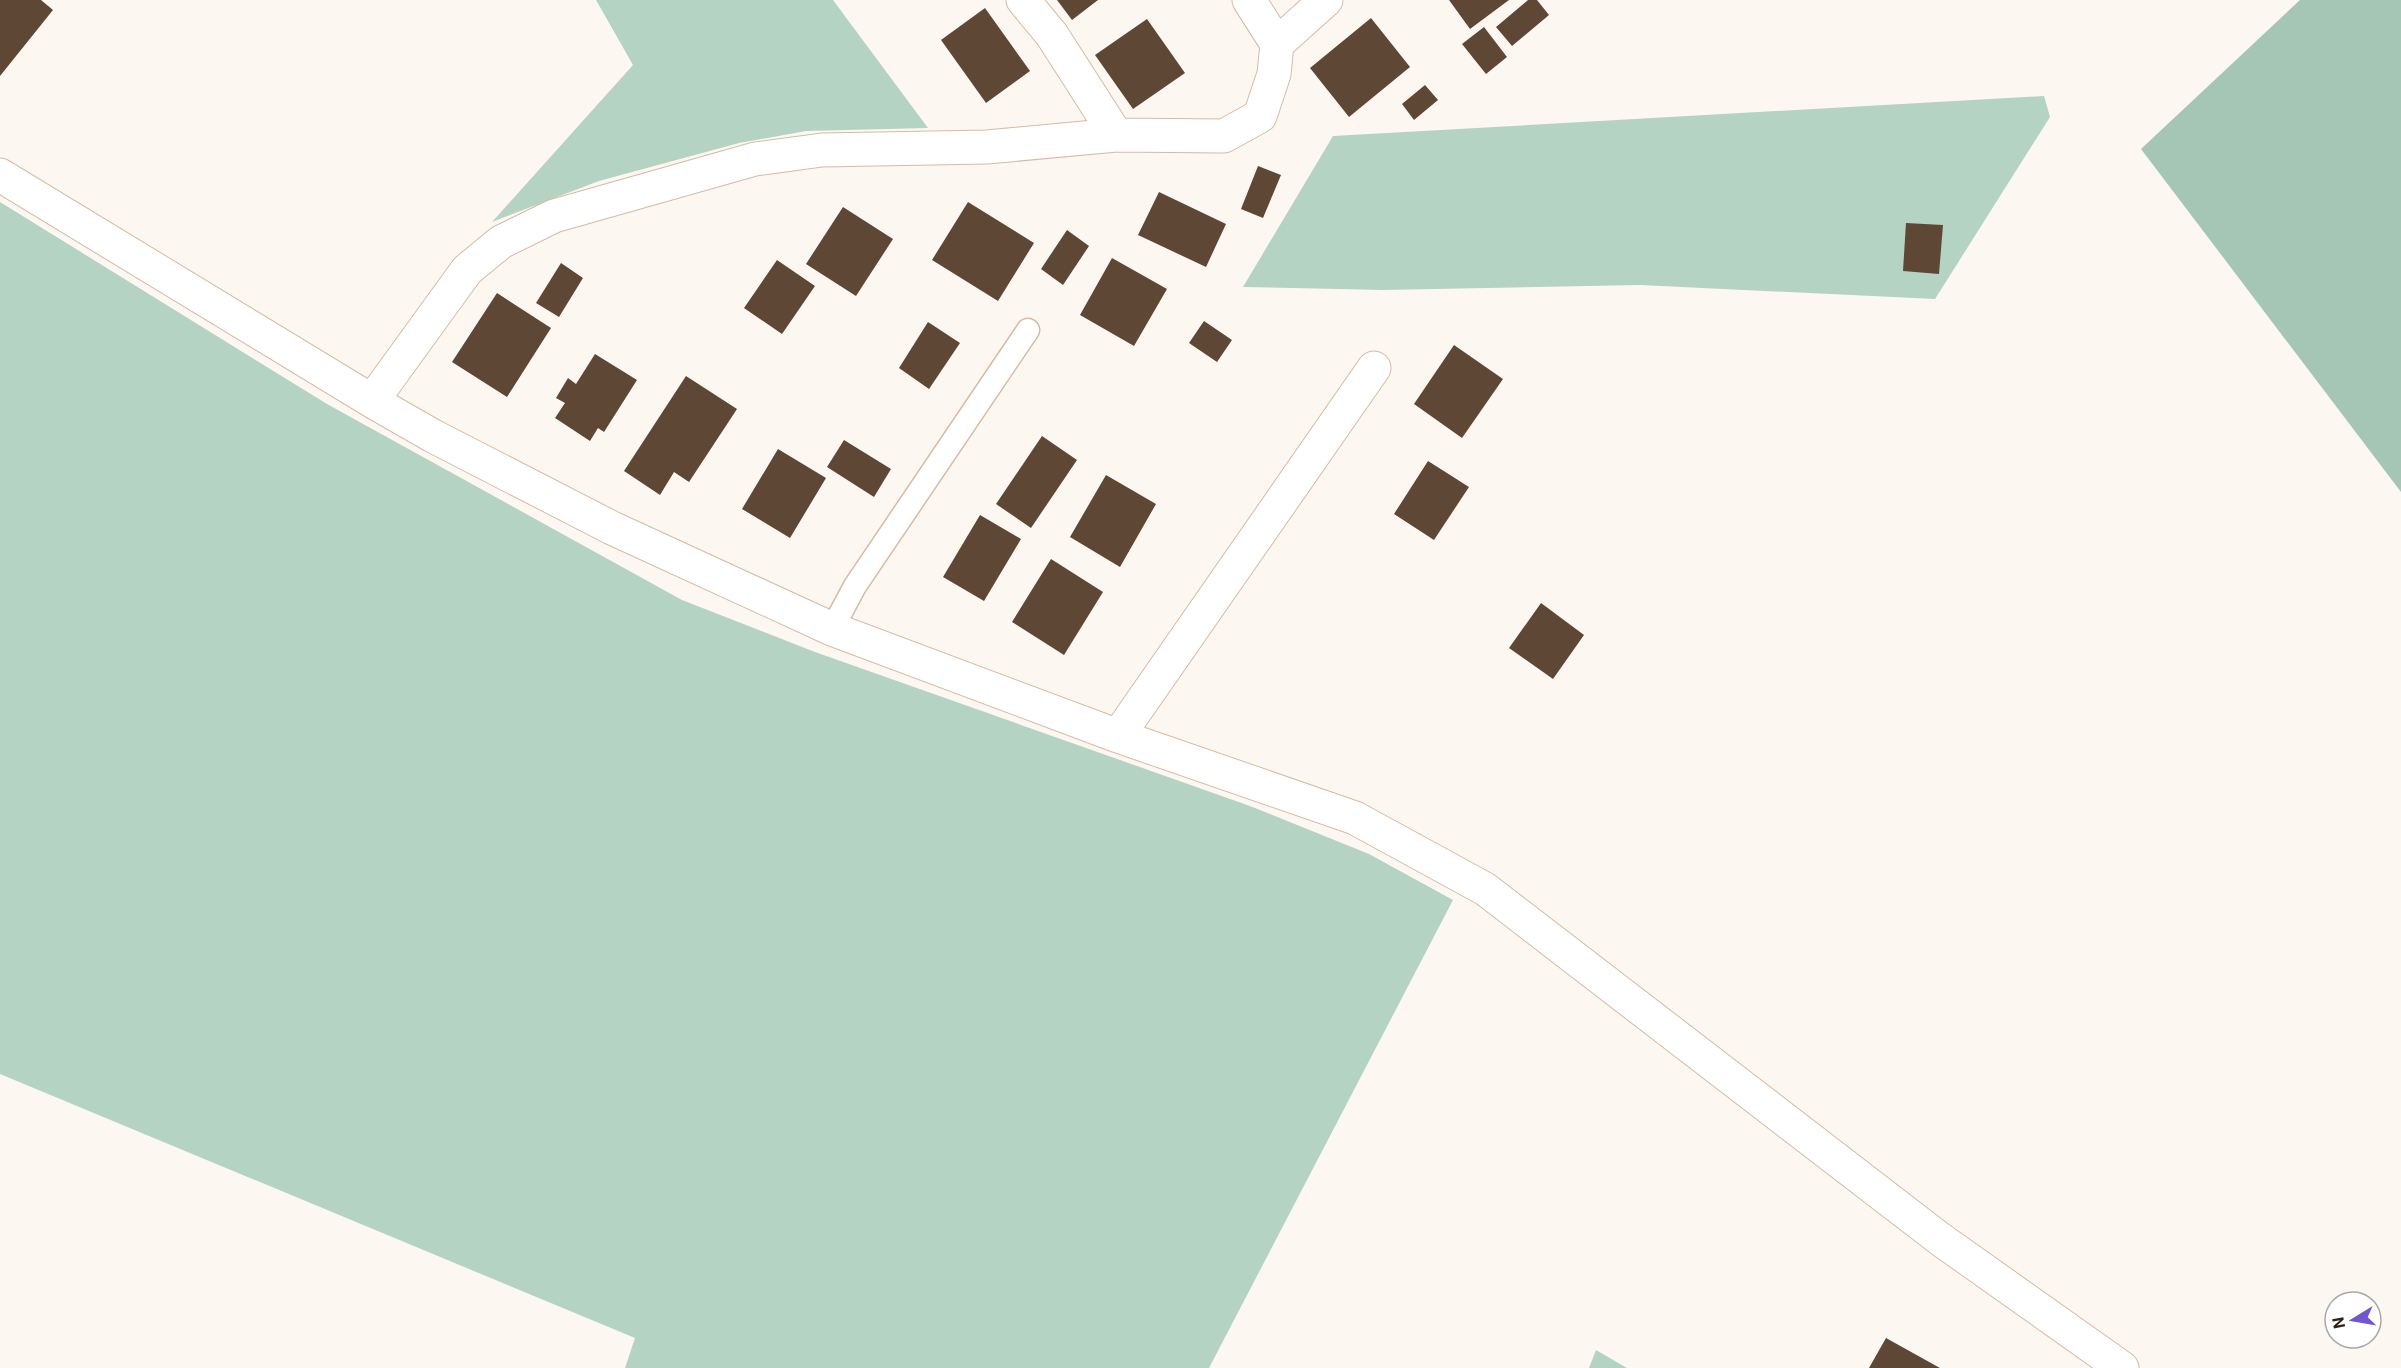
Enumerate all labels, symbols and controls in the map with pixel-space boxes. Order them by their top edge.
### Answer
north arrow [2323,1290,2383,1350]
text: N [2328,1315,2349,1330]

